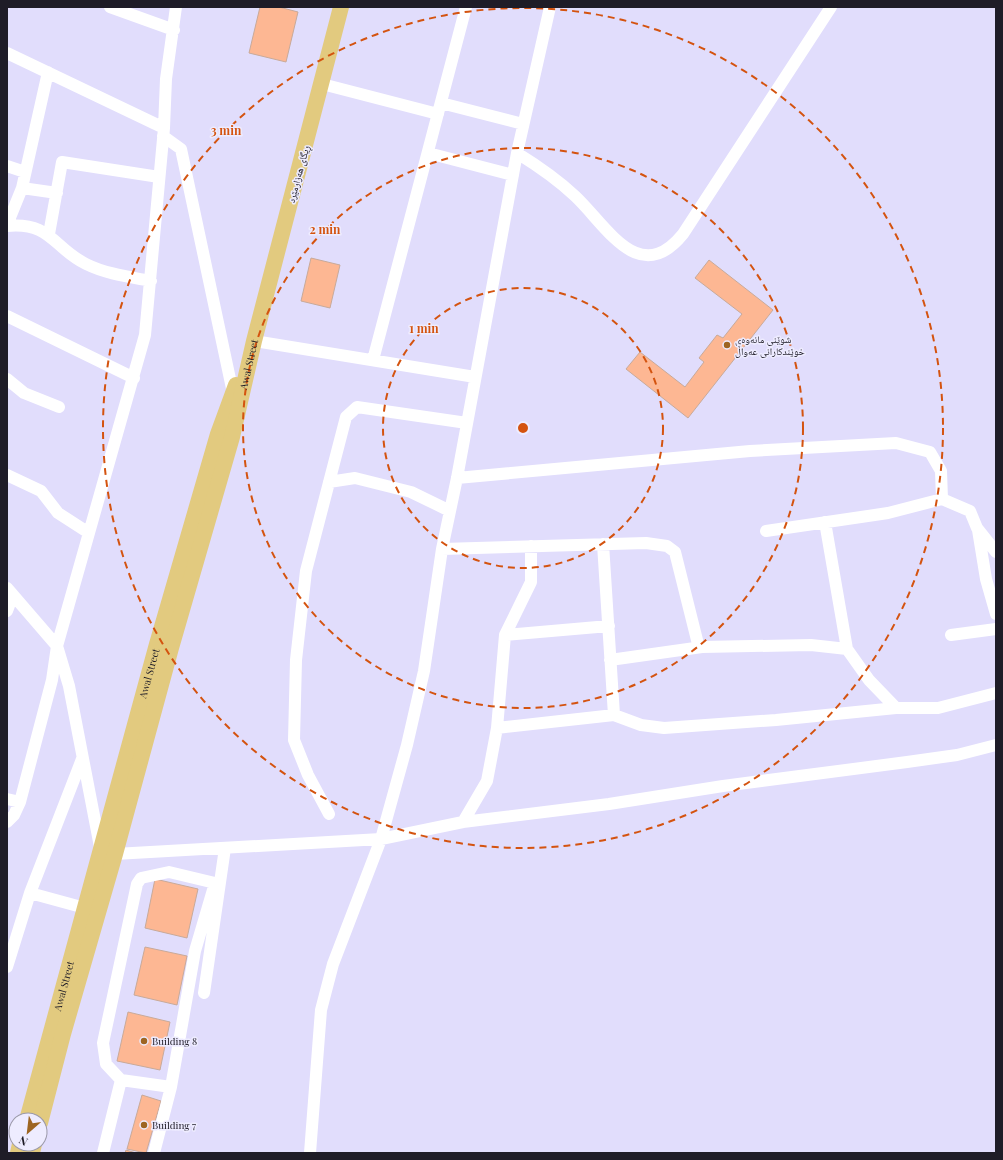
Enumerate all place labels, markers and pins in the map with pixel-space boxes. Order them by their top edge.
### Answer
place label: شوێنی مانەوەی خوێندکارانی عەواڵ [735,332,805,358]
marker: شوێنی مانەوەی خوێندکارانی عەواڵ [722,340,732,350]
centre of rings [516,421,530,435]
place label: Building 8 [152,1034,197,1048]
marker: Building 8 [139,1036,149,1046]
place label: Building 7 [152,1118,196,1132]
marker: Building 7 [139,1120,149,1130]

